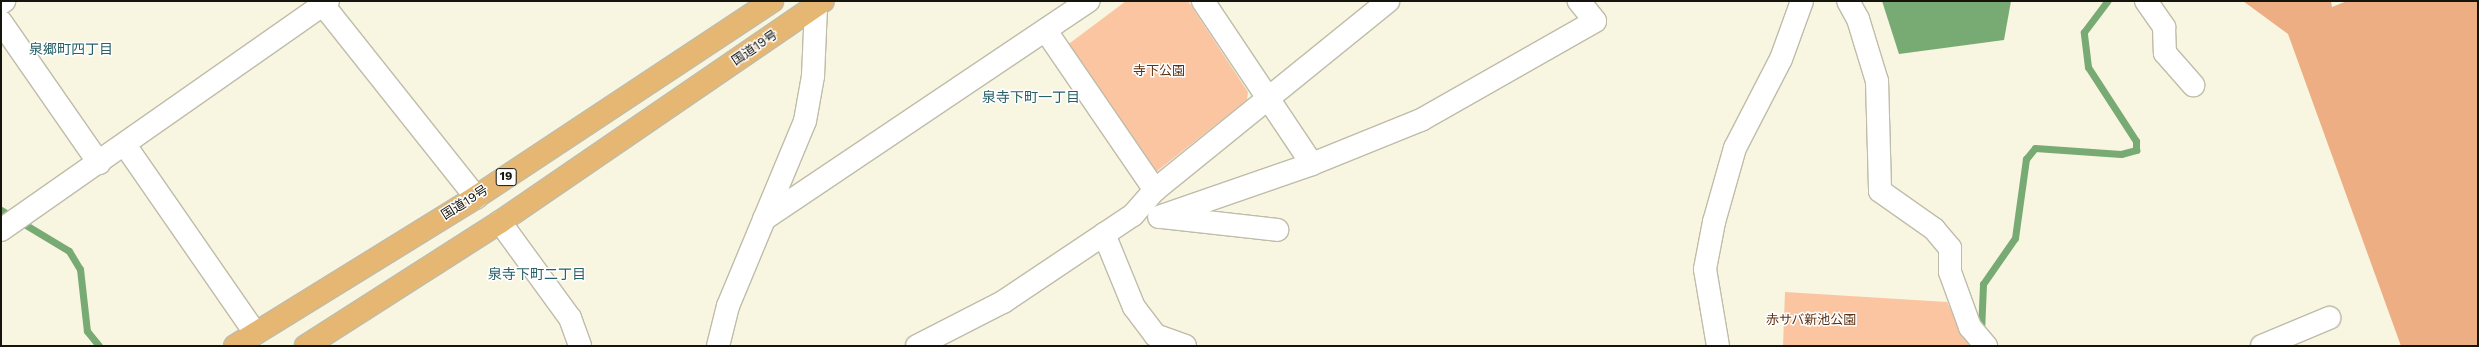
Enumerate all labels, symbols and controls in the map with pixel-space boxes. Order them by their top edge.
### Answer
street label: 国道19号 [729,27,781,69]
district label: 泉郷町四丁目 [29,41,113,57]
park label: 寺下公園 [1133,63,1185,79]
district label: 泉寺下町一丁目 [982,89,1080,105]
road number: 19 [495,167,517,187]
street label: 国道19号 [439,183,491,223]
district label: 泉寺下町二丁目 [488,266,586,282]
park label: 赤サバ新池公園 [1766,312,1856,328]

